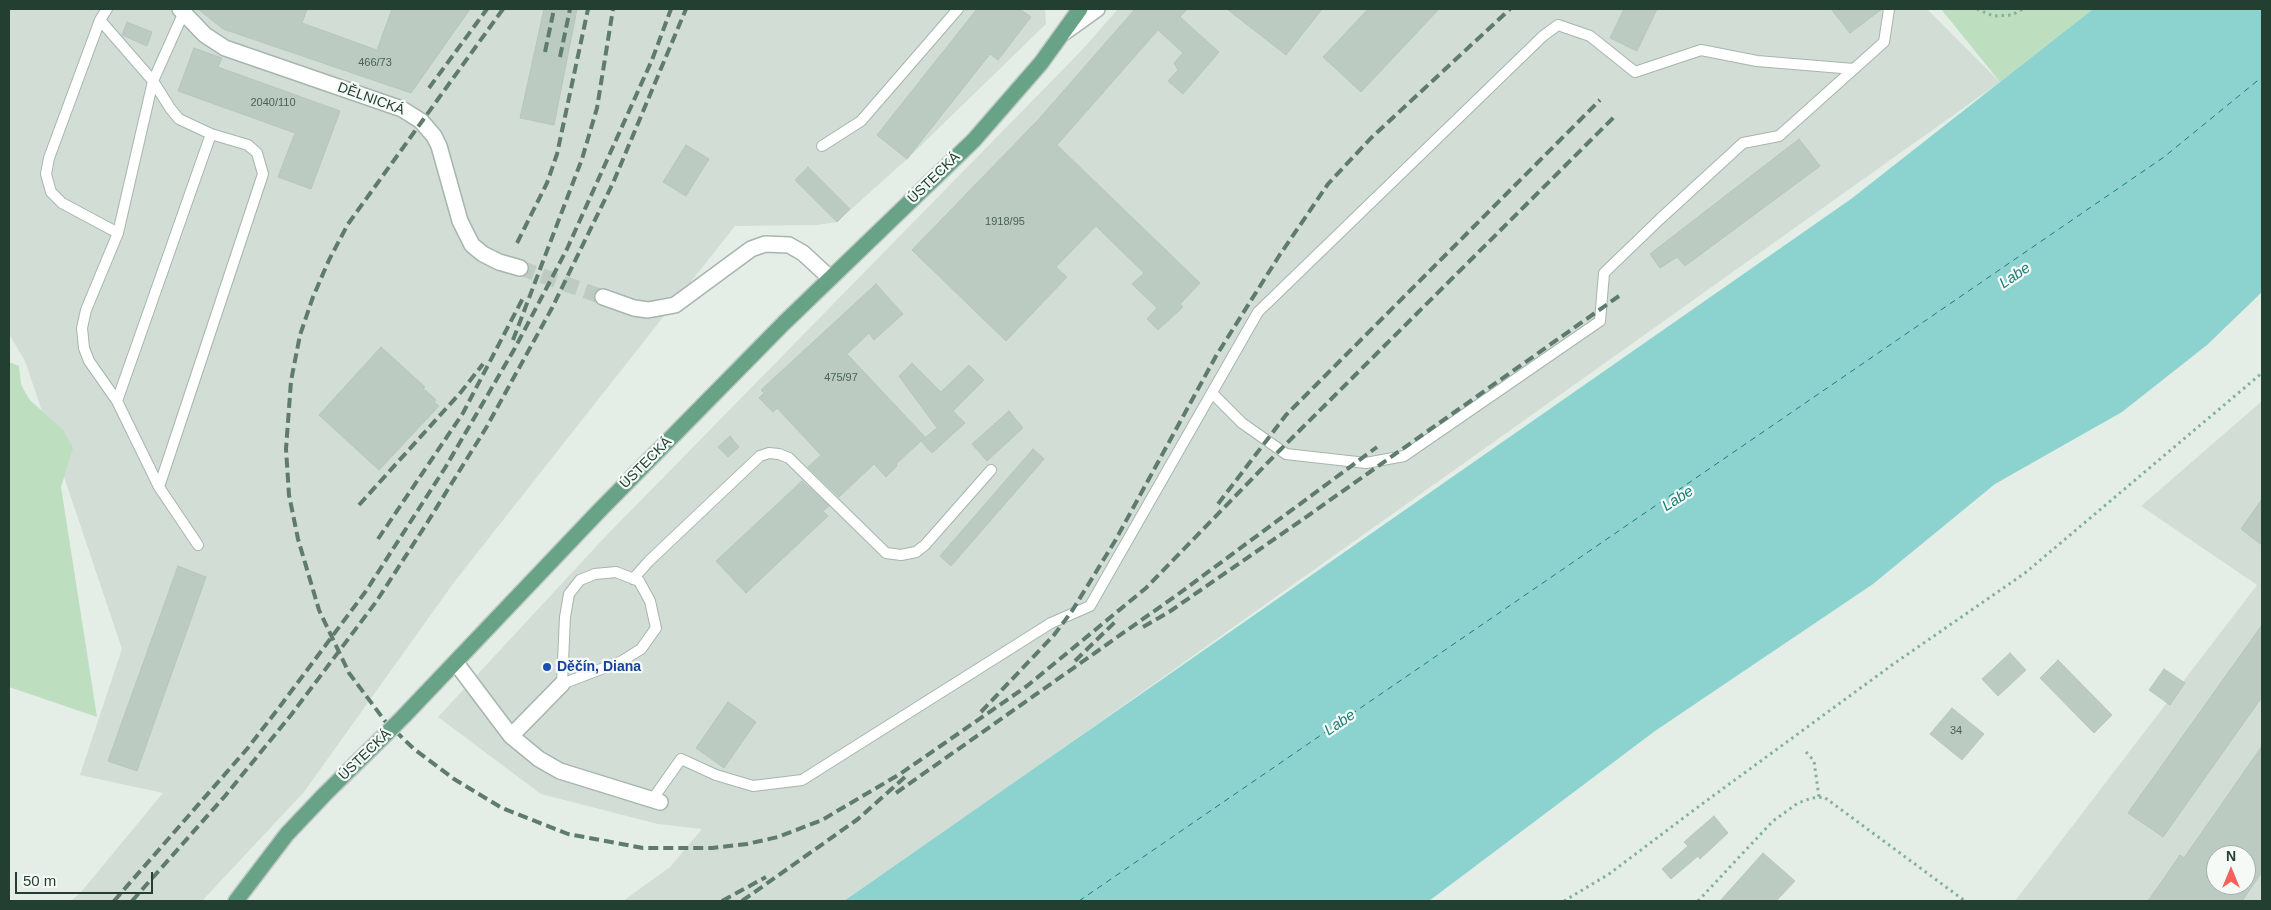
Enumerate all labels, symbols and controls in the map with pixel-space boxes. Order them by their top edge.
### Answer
house number: 466/73 [358,56,392,70]
street label: DĚLNICKÁ [335,79,407,119]
house number: 2040/110 [250,96,296,110]
street label: ÚSTECKÁ [904,149,964,207]
house number: 1918/95 [985,215,1025,229]
water label: Labe [1996,259,2034,293]
house number: 475/97 [824,371,858,385]
street label: ÚSTECKÁ [617,434,675,492]
water label: Labe [1659,482,1697,516]
place label: Děčín, Diana [557,659,641,675]
marker: Děčín, Diana [541,661,553,673]
water label: Labe [1321,706,1359,740]
house number: 34 [1950,724,1962,738]
street label: ÚSTECKÁ [335,726,395,784]
north arrow [2206,845,2256,895]
text: N [2226,848,2236,864]
scale bar [18,862,155,894]
text: 50 m [23,872,56,889]

